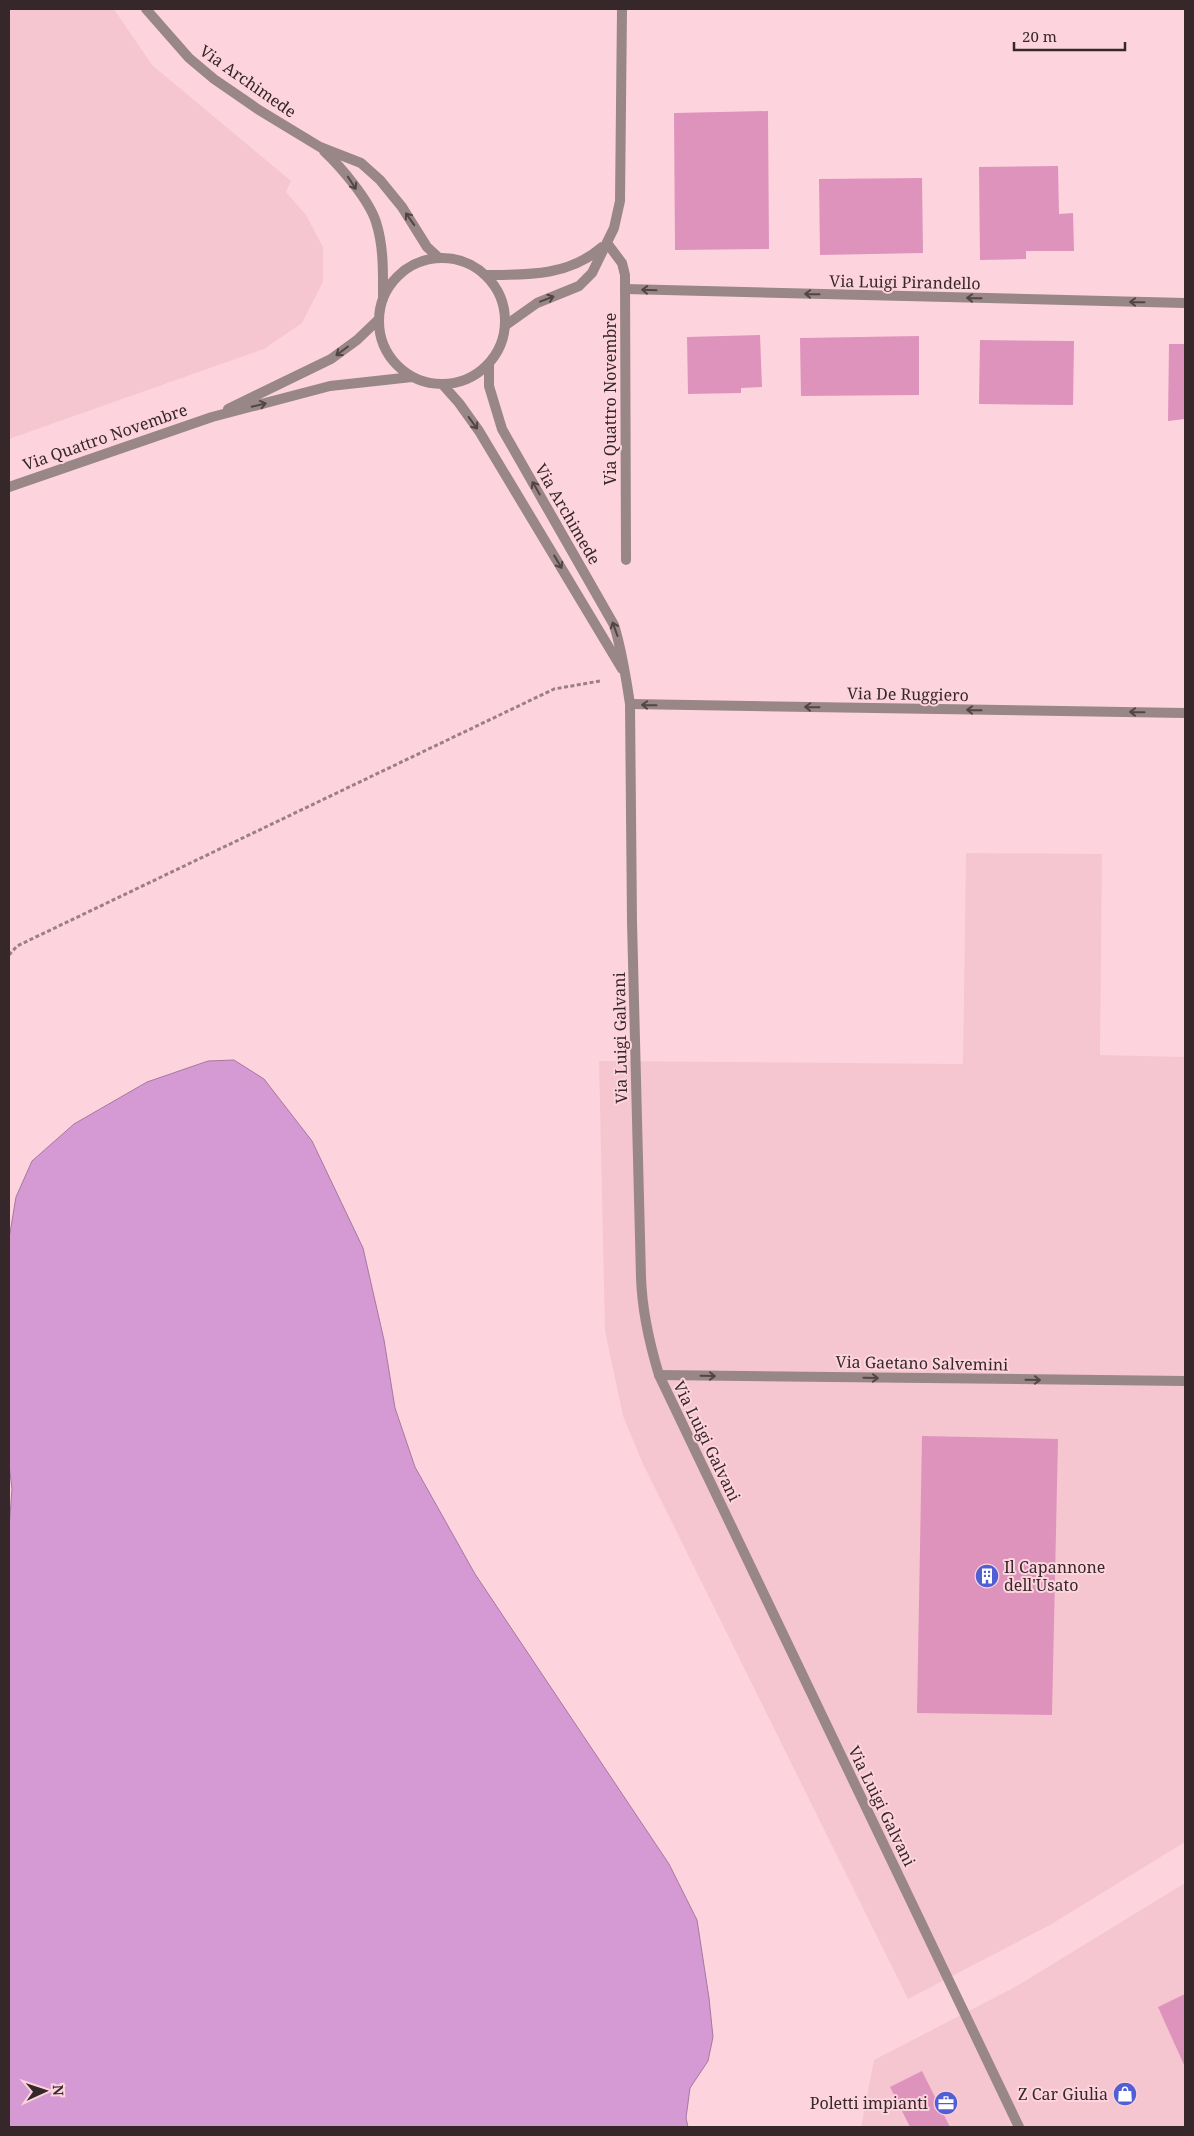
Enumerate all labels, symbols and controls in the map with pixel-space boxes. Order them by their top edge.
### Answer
scale bar [1014,20,1125,52]
text: 20 m [1022,26,1057,46]
street label: Via Archimede [195,40,301,122]
one-way arrow [347,176,357,190]
one-way arrow [405,212,415,226]
street label: Via Luigi Pirandello [829,270,981,294]
one-way arrow [641,285,658,295]
one-way arrow [804,290,820,299]
one-way arrow [966,293,982,303]
one-way arrow [539,294,554,303]
one-way arrow [1129,297,1145,307]
street label: Via Quattro Novembre [599,313,621,485]
one-way arrow [336,346,349,357]
street label: Via Quattro Novembre [20,398,190,476]
one-way arrow [251,400,267,409]
one-way arrow [468,416,478,430]
street label: Via Archimede [530,460,606,568]
one-way arrow [530,481,540,495]
one-way arrow [553,554,563,568]
one-way arrow [610,622,619,638]
street label: Via De Ruggiero [847,682,969,706]
one-way arrow [641,700,658,710]
one-way arrow [804,702,820,712]
one-way arrow [966,705,982,714]
one-way arrow [1129,707,1145,717]
street label: Via Luigi Galvani [608,972,632,1104]
street label: Via Gaetano Salvemini [836,1350,1008,1376]
one-way arrow [700,1371,716,1381]
one-way arrow [862,1373,878,1383]
one-way arrow [1024,1375,1041,1385]
street label: Via Luigi Galvani [668,1377,746,1505]
place label: Il Capannone dell'Usato [1004,1556,1105,1596]
building icon: Il Capannone dell'Usato [974,1563,1000,1589]
street label: Via Luigi Galvani [843,1742,921,1870]
north arrow [20,2066,70,2116]
shop icon: Z Car Giulia [1112,2081,1138,2107]
place label: Z Car Giulia [1018,2083,1108,2105]
text: N [49,2084,68,2096]
office icon: Poletti impianti [933,2090,959,2116]
place label: Poletti impianti [810,2092,928,2114]

